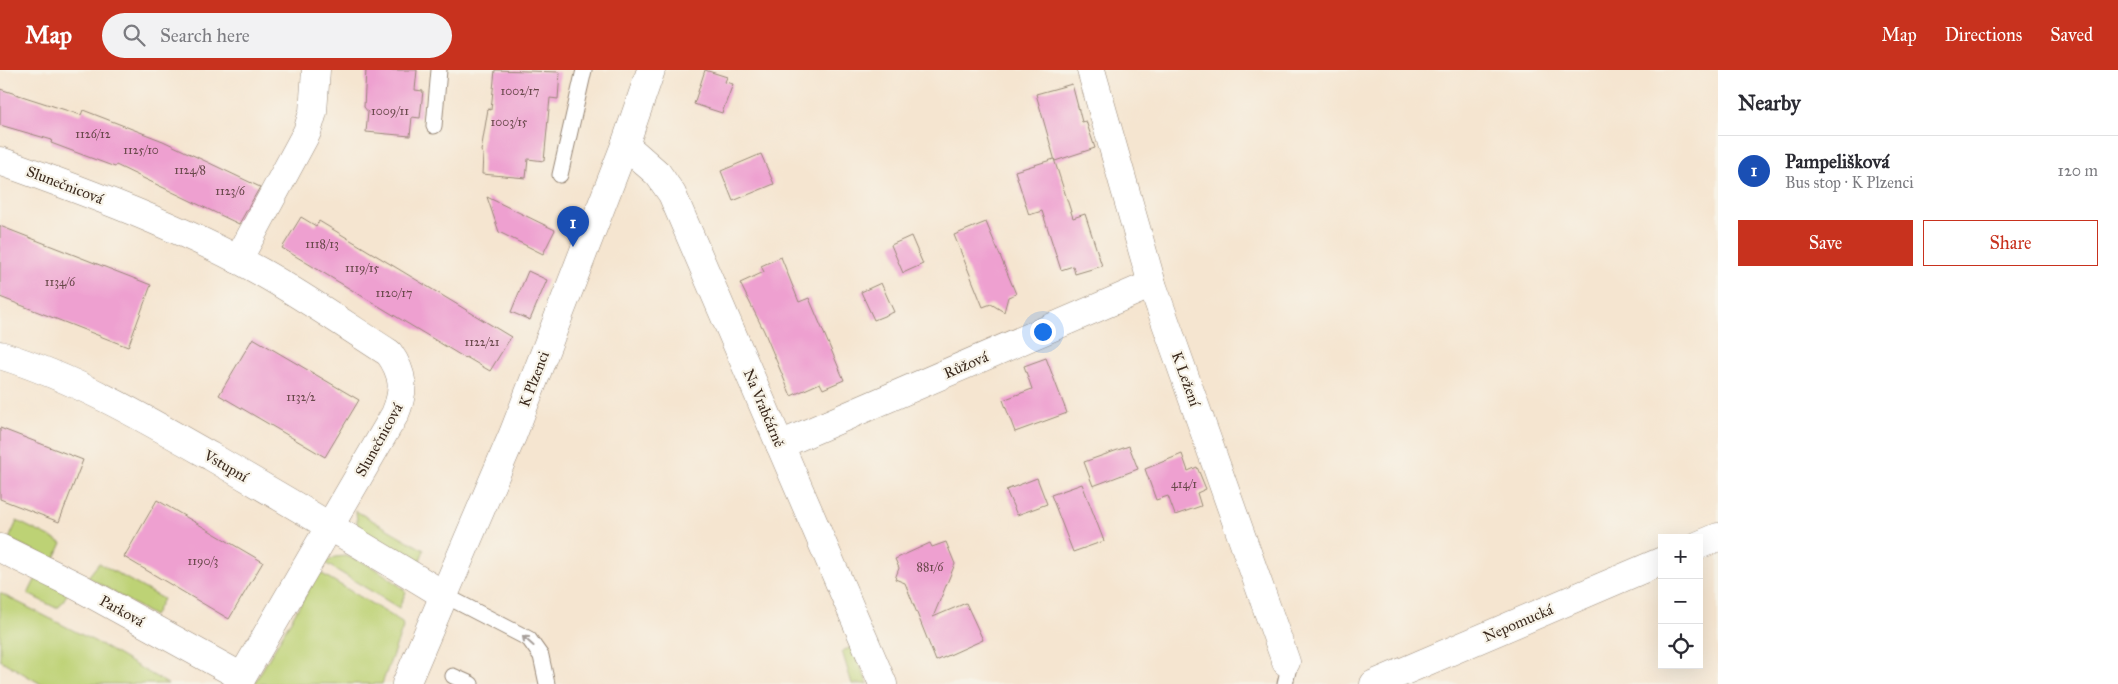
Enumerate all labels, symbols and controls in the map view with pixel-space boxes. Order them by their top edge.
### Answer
search box [102,13,452,58]
text: Map [25,20,72,50]
icon: search [120,21,148,49]
text: Search here [160,24,250,47]
text: Map [1881,24,1917,46]
text: Directions [1945,24,2022,46]
text: Saved [2050,24,2093,46]
house number: 1002/17 [501,84,539,98]
text: Nearby [1738,90,1801,116]
house number: 1009/11 [371,104,409,118]
house number: 1003/15 [491,115,528,129]
house number: 1126/12 [75,127,111,141]
house number: 1125/10 [123,143,159,157]
text: Pampelišková [1785,150,1889,173]
text: 1 [1751,161,1757,180]
text: 120 m [2058,161,2098,180]
street label: Slunečnicová [24,162,107,208]
house number: 1124/8 [174,163,206,177]
text: Bus stop · K Plzenci [1785,173,1914,192]
house number: 1123/6 [215,184,246,198]
pin: 1 [557,206,589,247]
button: Save [1738,220,1913,266]
button: Share [1923,220,2098,266]
house number: 1118/13 [305,237,339,251]
house number: 1119/15 [345,261,379,275]
house number: 1134/6 [45,275,76,289]
house number: 1120/17 [376,286,412,300]
your location [1030,319,1056,345]
house number: 1122/21 [464,335,500,349]
street label: Růžová [941,347,991,382]
street label: K Plzenci [515,349,553,409]
street label: K Ležení [1168,349,1204,410]
street label: Na Vrabčárně [739,366,789,450]
house number: 1132/2 [286,390,316,404]
street label: Slunečnicová [352,400,407,480]
street label: Vstupní [200,446,252,486]
house number: 414/1 [1171,477,1197,491]
map controls [1658,534,1703,669]
button: + [1658,534,1703,579]
house number: 1190/3 [188,554,219,568]
house number: 881/6 [917,560,944,574]
button: − [1658,579,1703,624]
street label: Parková [97,591,148,631]
street label: Nepomucká [1480,600,1556,646]
button: locate [1658,624,1703,669]
one-way arrow [522,635,534,647]

